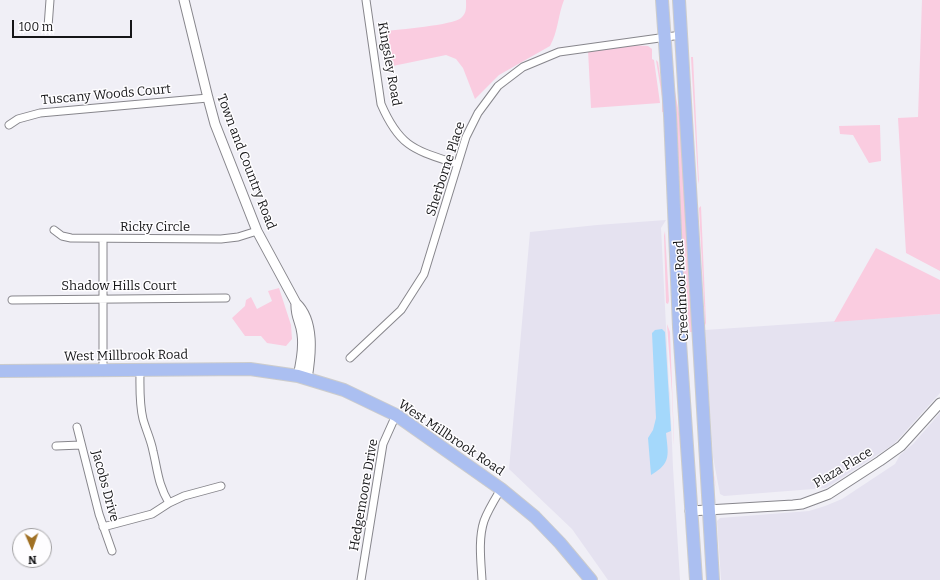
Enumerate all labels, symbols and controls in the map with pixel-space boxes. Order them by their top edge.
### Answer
scale bar [14,12,134,38]
text: 100 m [19,20,53,34]
street label: Kingsley Road [374,21,404,107]
street label: Tuscany Woods Court [40,82,172,108]
street label: Town and Country Road [213,92,279,232]
street label: Sherborne Place [423,120,469,218]
street label: Ricky Circle [120,219,190,235]
street label: Creedmoor Road [672,240,692,342]
street label: Shadow Hills Court [61,278,177,294]
street label: West Millbrook Road [64,347,188,365]
street label: West Millbrook Road [395,397,507,479]
street label: Hedgemoore Drive [346,438,382,552]
street label: Plaza Place [811,444,875,492]
street label: Jacobs Drive [88,449,122,523]
north arrow [12,528,52,568]
text: N [28,553,37,566]

